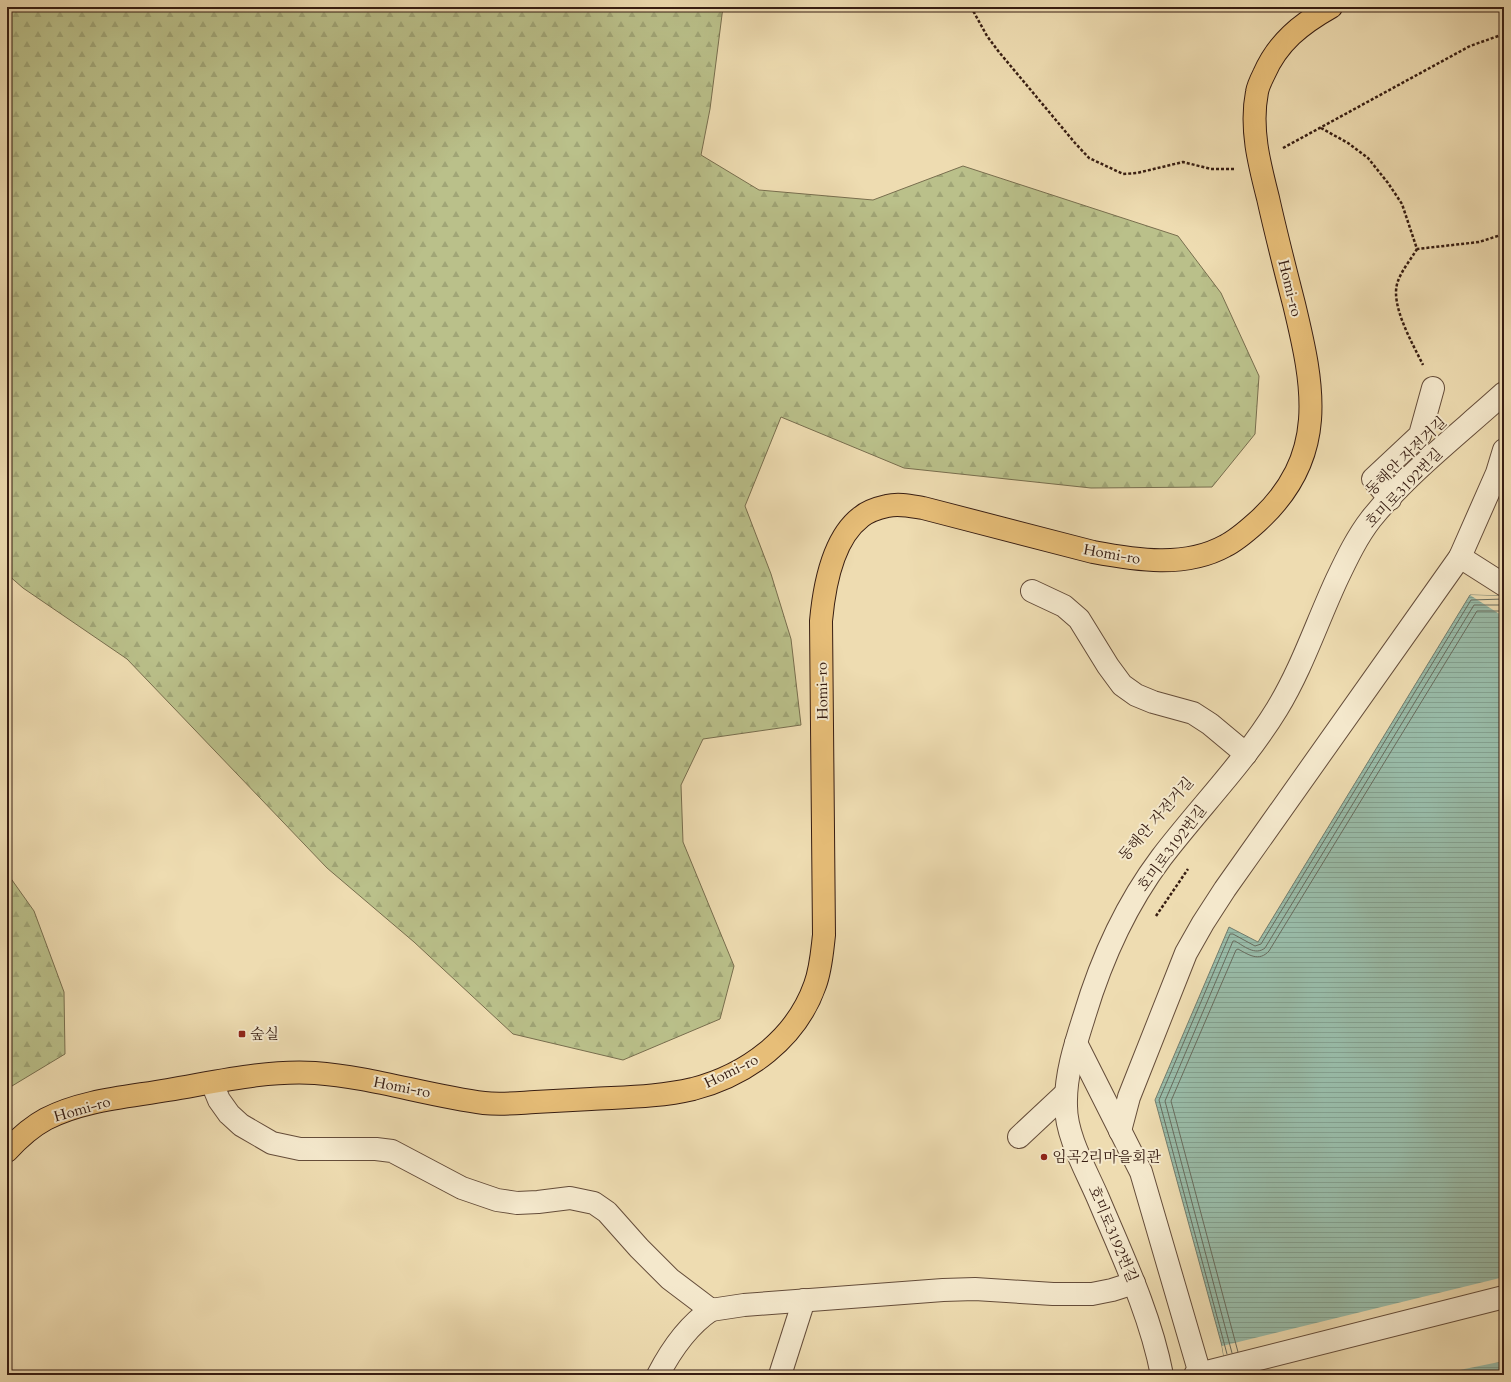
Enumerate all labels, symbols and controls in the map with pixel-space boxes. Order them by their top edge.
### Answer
street label: Homi-ro [1273,258,1307,318]
street label: 동해안 자전거길 [1361,412,1451,500]
street label: 호미로3192번길 [1361,444,1447,532]
street label: Homi-ro [1082,539,1142,569]
street label: Homi-ro [811,662,833,720]
street label: 동해안 자전거길 [1114,773,1198,865]
street label: 호미로3192번길 [1133,801,1211,895]
place label: 숲실 [250,1024,279,1044]
marker: 숲실 [237,1029,247,1039]
street label: Homi-ro [701,1049,761,1093]
street label: Homi-ro [372,1072,432,1102]
street label: Homi-ro [51,1091,113,1127]
place label: 임곡2리마을회관 [1052,1147,1162,1167]
marker: 임곡2리마을회관 [1039,1152,1049,1162]
street label: 호미로3192번길 [1084,1183,1142,1285]

